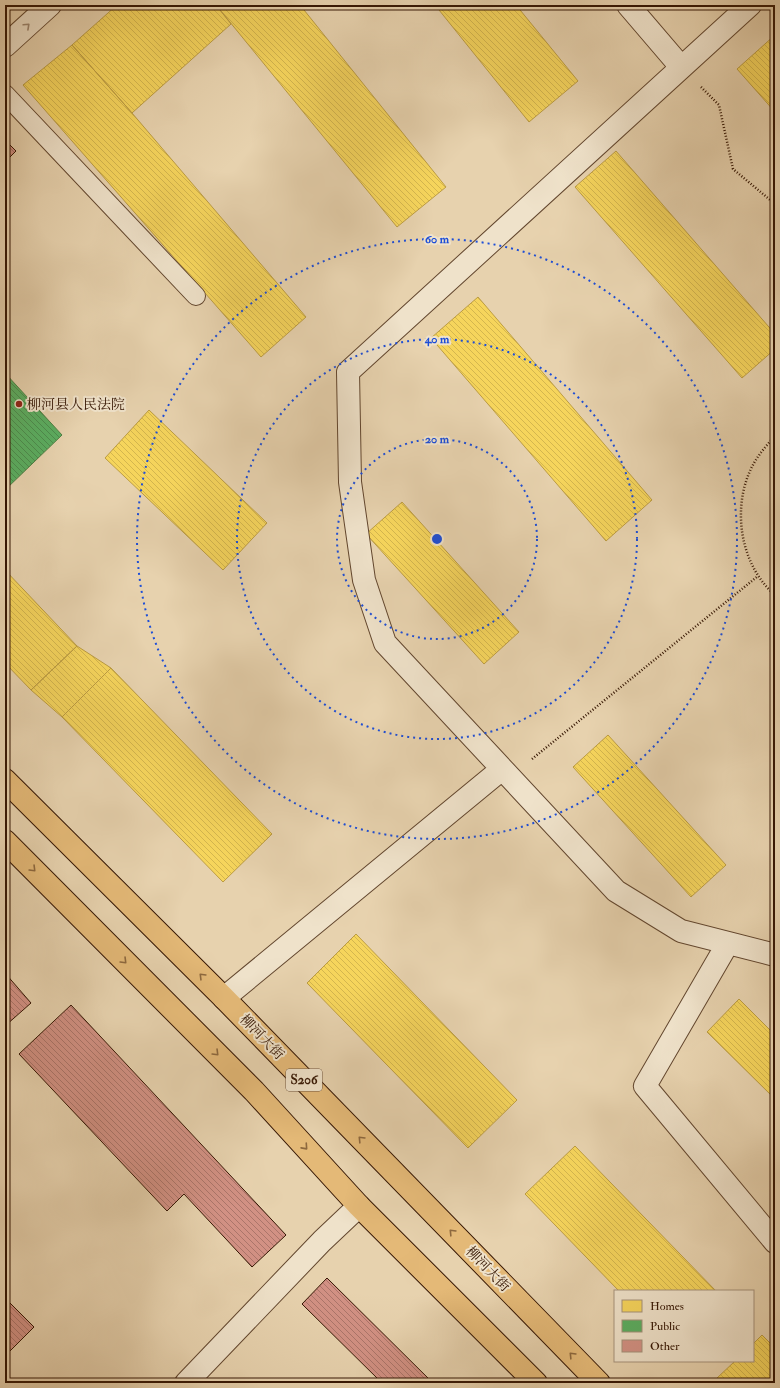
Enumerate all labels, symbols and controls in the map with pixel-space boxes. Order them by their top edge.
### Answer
one-way arrow [23,23,30,30]
text: 60 m [425,232,450,247]
text: 40 m [424,332,450,347]
place label: 柳河县人民法院 [27,396,125,413]
marker: 柳河县人民法院 [14,399,24,409]
text: 20 m [425,432,450,447]
centre of rings [430,532,444,546]
one-way arrow [28,864,35,872]
one-way arrow [119,956,127,964]
one-way arrow [199,973,207,981]
street label: 柳河大街 [236,1011,288,1063]
one-way arrow [211,1048,219,1056]
road number: S206 [286,1069,322,1091]
one-way arrow [358,1136,366,1144]
one-way arrow [301,1142,308,1150]
one-way arrow [449,1229,457,1237]
street label: 柳河大街 [462,1243,514,1295]
legend [614,1290,754,1362]
text: Homes [650,1299,684,1314]
text: Public [650,1319,680,1334]
text: Other [650,1339,680,1354]
one-way arrow [569,1352,577,1360]

